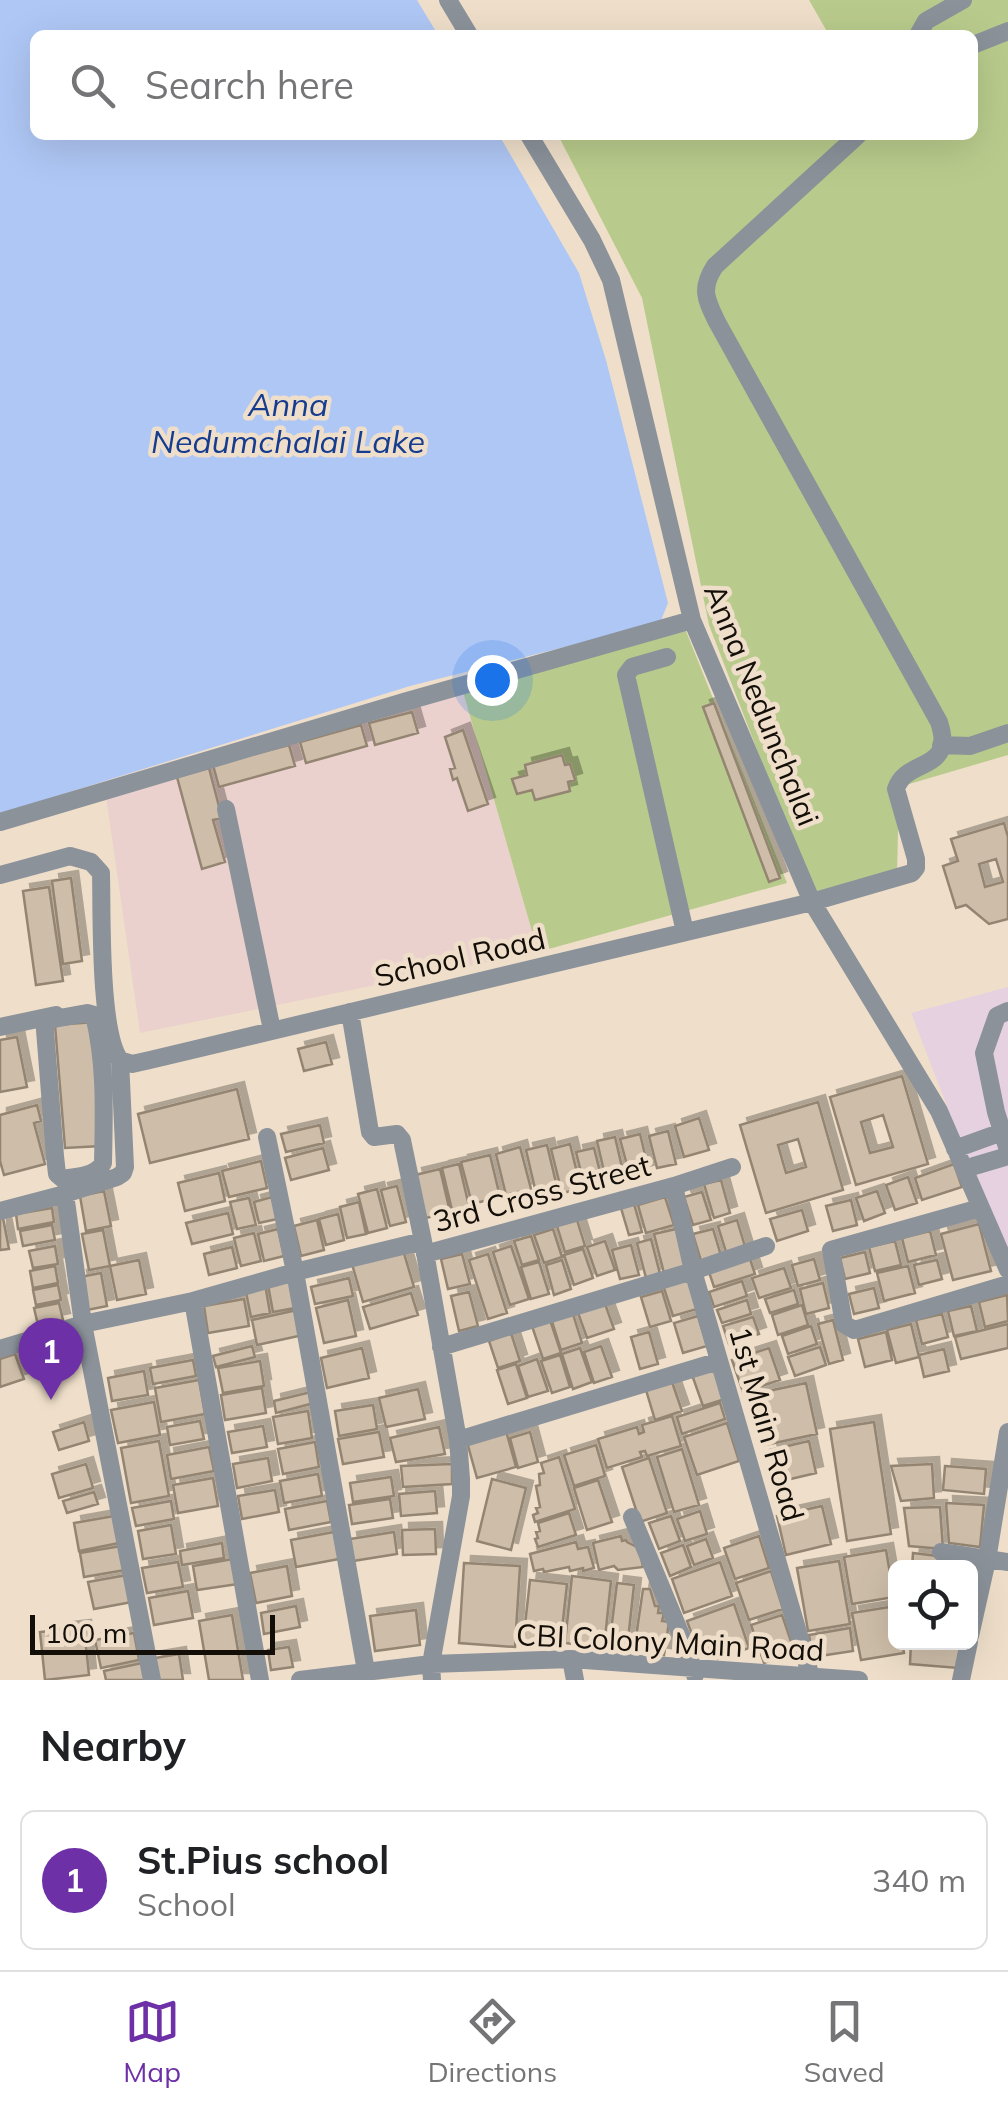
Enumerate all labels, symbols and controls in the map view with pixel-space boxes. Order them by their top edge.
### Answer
search box [30,30,978,140]
icon: search [65,58,120,113]
text: Search here [145,61,354,109]
water label: Anna Nedumchalai Lake [151,384,425,461]
street label: Anna Nedunchalai [696,578,828,831]
your location [467,655,518,706]
street label: School Road [371,919,549,995]
street label: 3rd Cross Street [429,1146,655,1240]
pin: 1 [18,1318,84,1400]
street label: 1st Main Road [721,1322,813,1526]
map controls [888,1560,978,1650]
button: locate [888,1560,978,1650]
scale bar [30,1610,275,1654]
text: 100 m [45,1615,127,1650]
street label: CBI Colony Main Road [515,1615,825,1669]
text: Nearby [40,1719,186,1772]
text: St.Pius school [137,1836,389,1884]
text: 1 [65,1860,84,1900]
text: 340 m [872,1860,966,1900]
text: School [137,1884,236,1924]
tab: Map [123,1994,181,2089]
tab: Directions [428,1994,557,2089]
tab: Saved [804,1994,885,2089]

